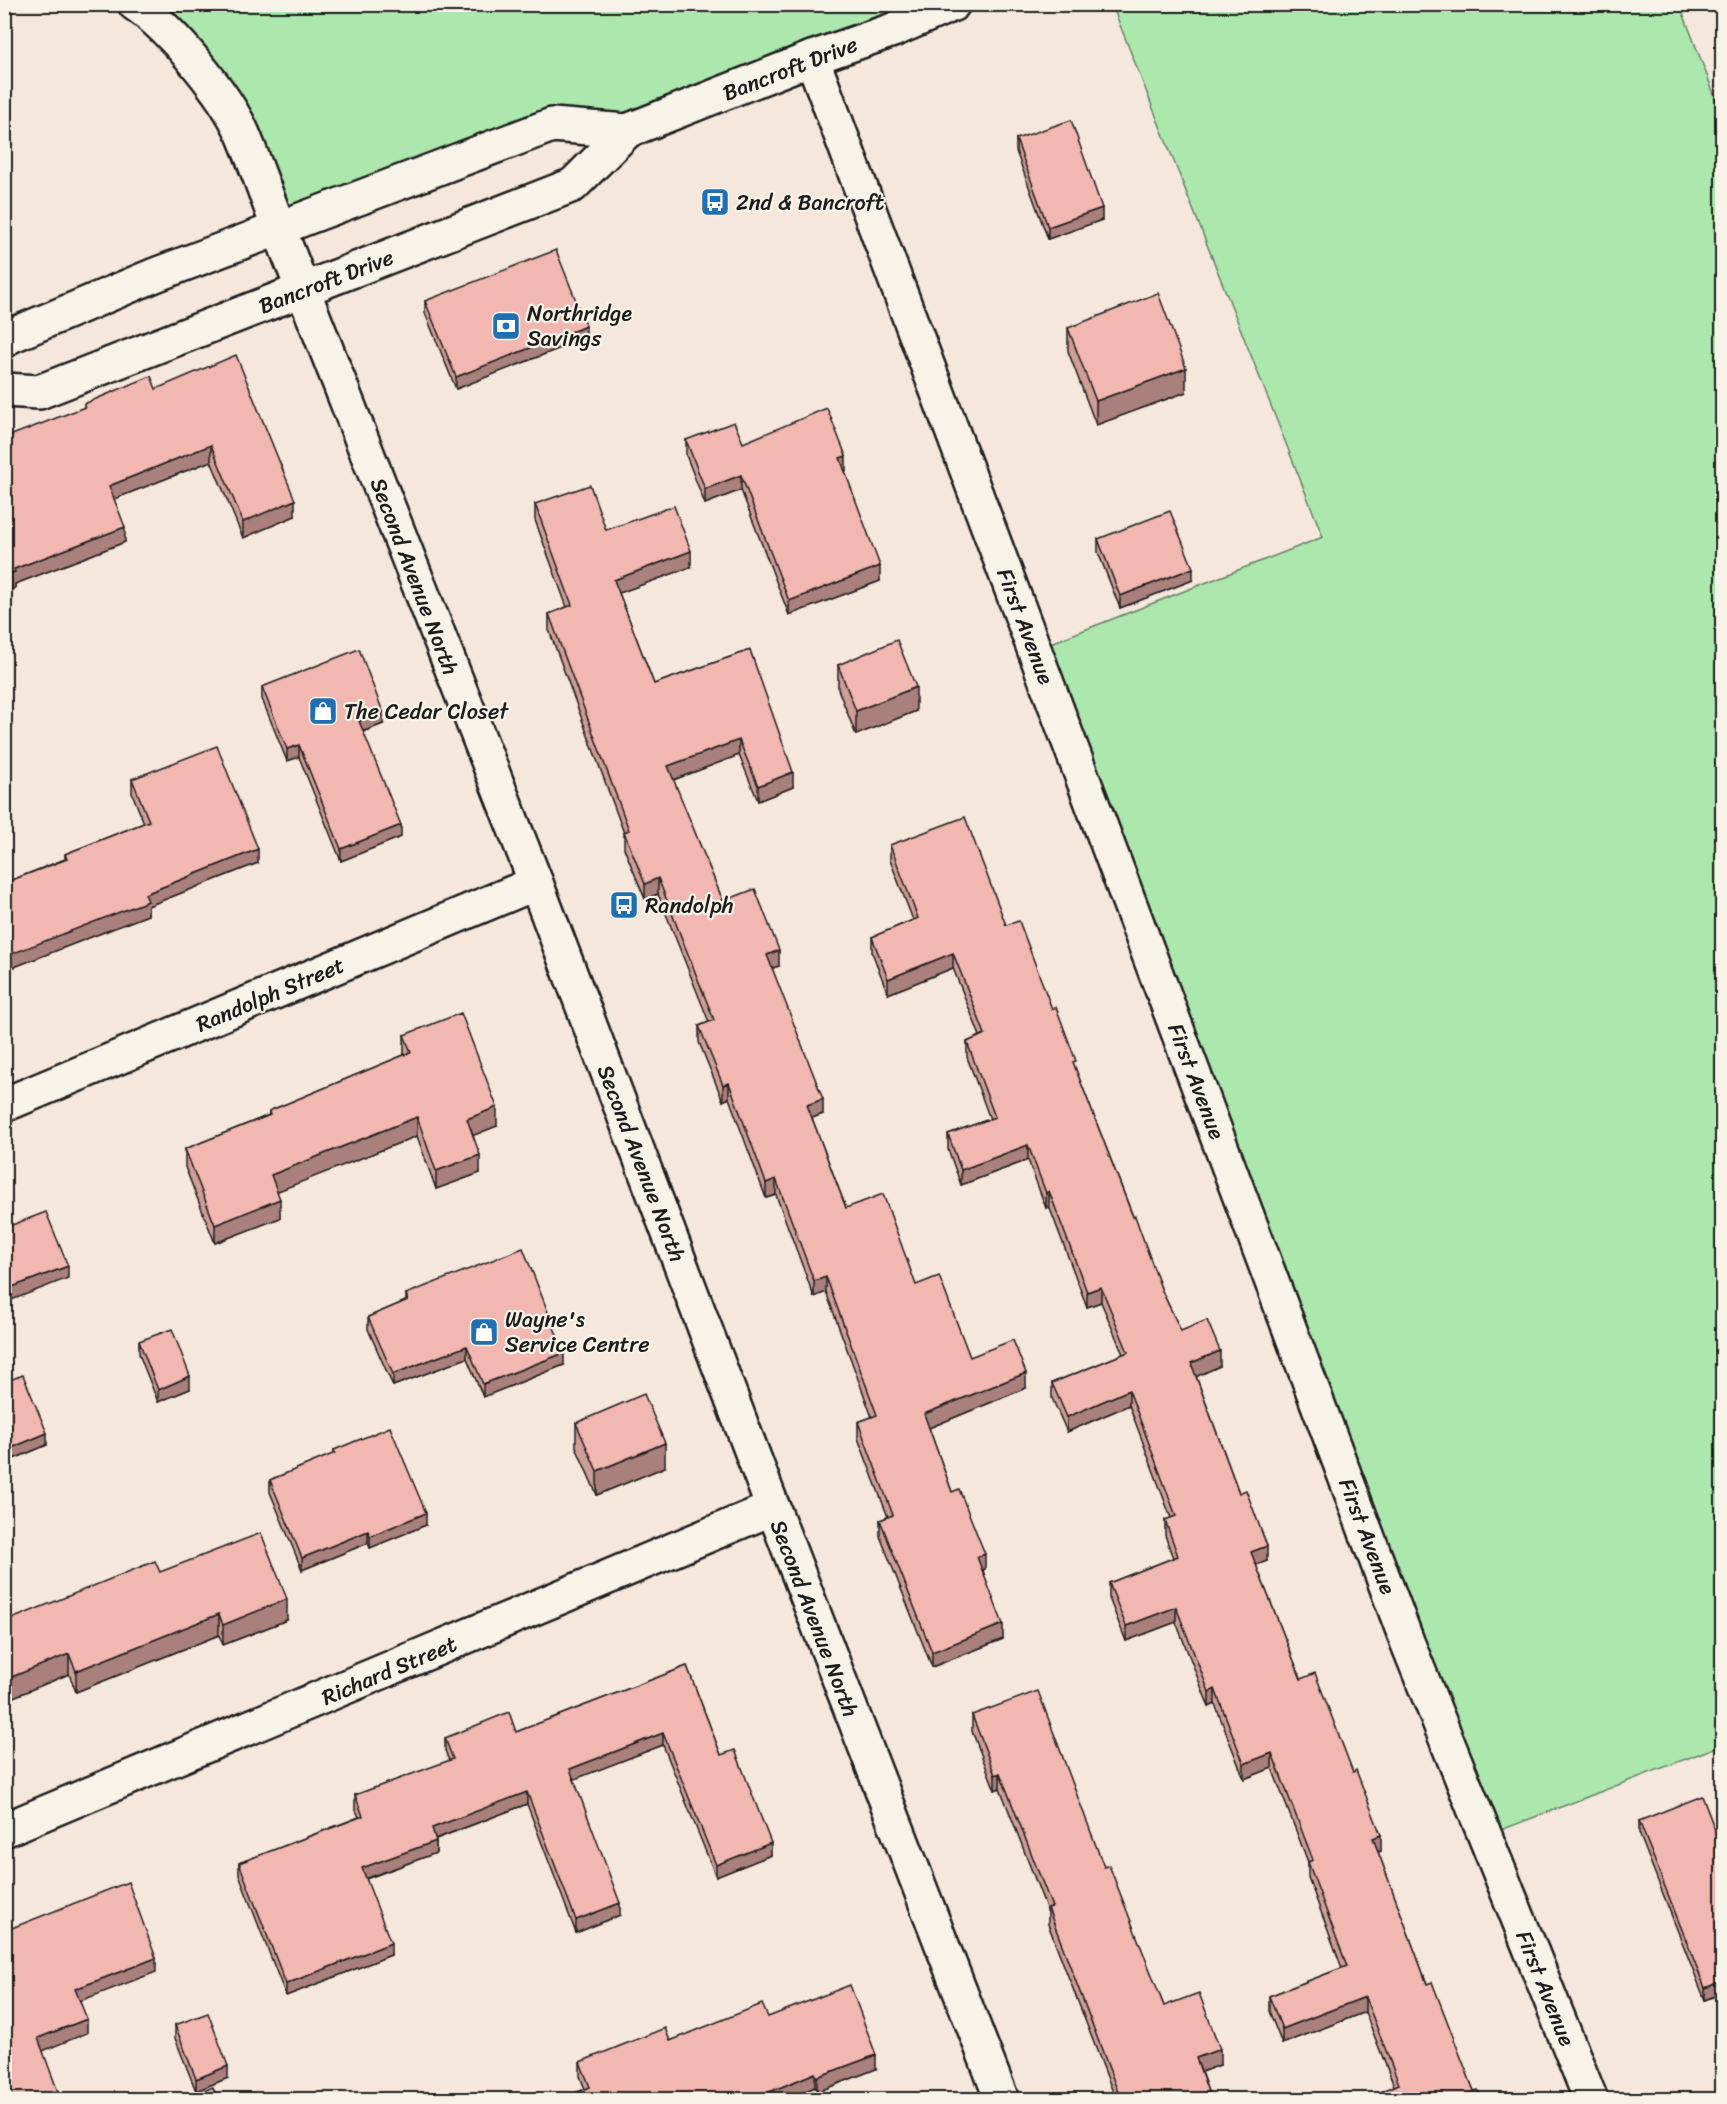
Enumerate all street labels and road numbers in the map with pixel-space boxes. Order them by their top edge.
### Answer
street label: Bancroft Drive [717,25,863,112]
street label: Bancroft Drive [253,238,399,325]
street label: Second Avenue North [359,472,470,681]
street label: First Avenue [985,562,1066,690]
street label: Randolph Street [190,945,351,1043]
street label: First Avenue [1156,1017,1237,1145]
street label: Second Avenue North [586,1059,697,1268]
street label: First Avenue [1327,1472,1408,1600]
street label: Second Avenue North [759,1514,870,1723]
street label: Richard Street [315,1624,463,1717]
street label: First Avenue [1505,1924,1587,2052]

